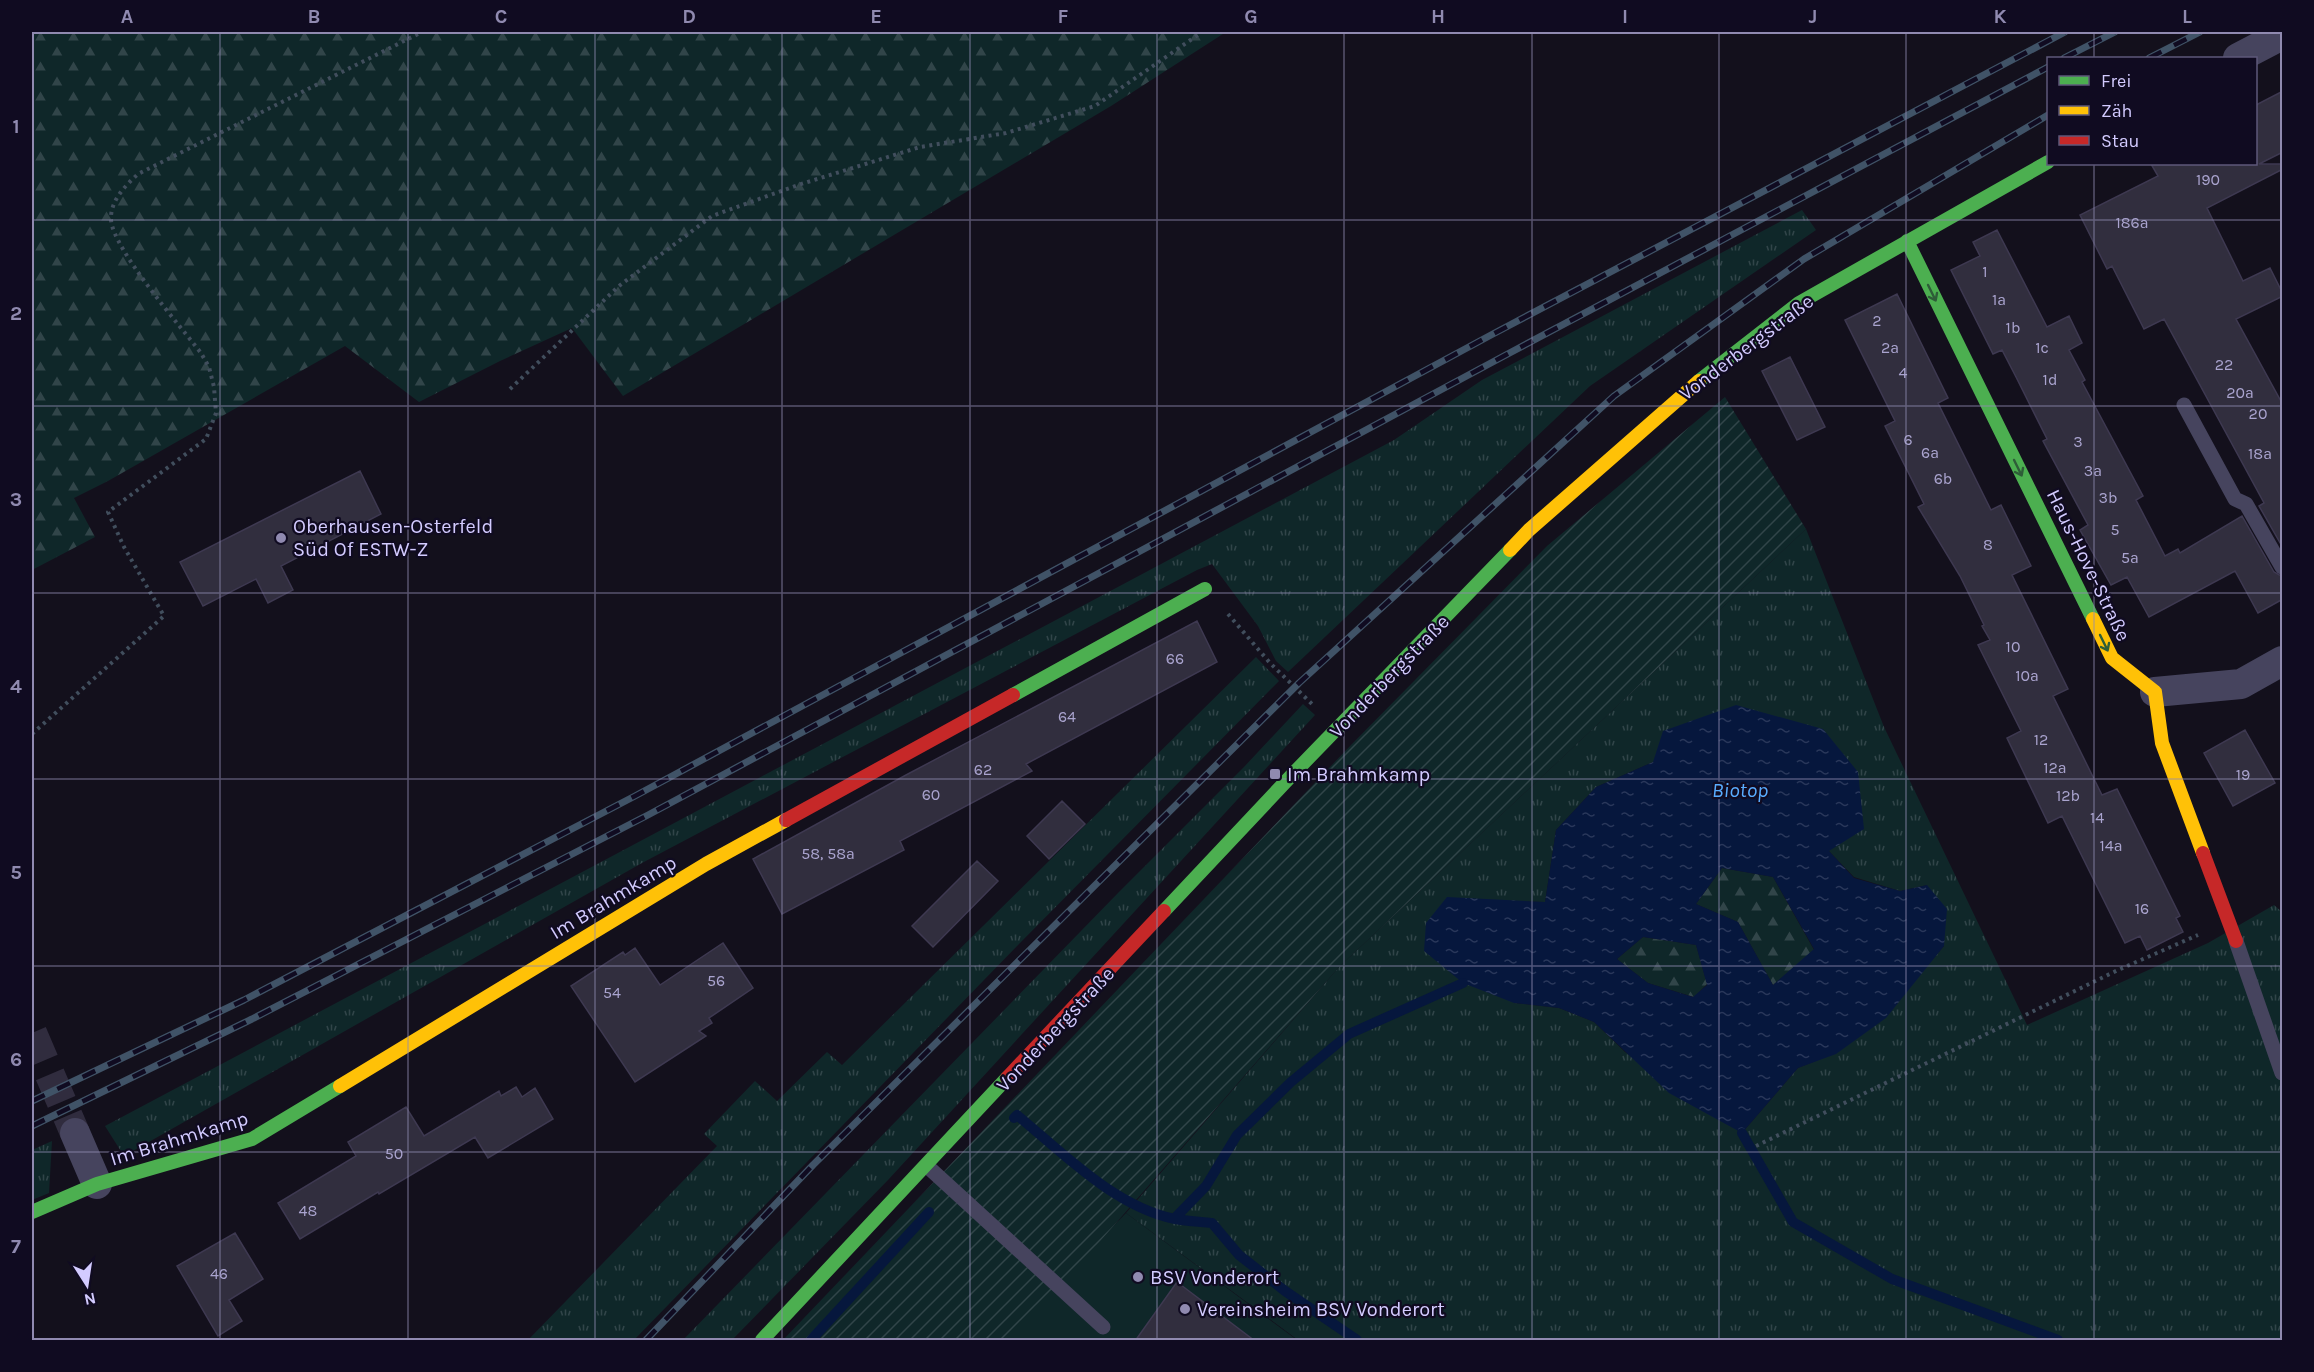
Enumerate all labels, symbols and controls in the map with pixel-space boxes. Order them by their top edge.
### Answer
text: A [121,5,134,28]
text: B [308,5,320,28]
text: C [495,5,507,28]
text: D [682,5,696,28]
text: E [870,5,882,28]
text: F [1058,5,1069,28]
text: G [1244,5,1258,28]
text: H [1431,5,1445,28]
text: I [1622,5,1628,28]
text: J [1809,5,1817,28]
text: K [1993,5,2007,28]
text: L [2182,5,2192,28]
legend [2047,57,2257,165]
text: Frei [2101,70,2132,92]
text: Zäh [2101,100,2132,122]
text: 1 [12,115,20,138]
text: Stau [2101,130,2139,152]
house number: 190 [2196,170,2220,189]
house number: 186a [2115,213,2149,232]
house number: 1 [1982,262,1988,281]
one-way arrow [1927,284,1939,302]
street label: Vonderbergstraße [1675,289,1818,405]
house number: 1a [1992,290,2006,309]
text: 2 [10,302,22,325]
house number: 2 [1872,311,1882,330]
house number: 1b [2006,318,2020,337]
house number: 2a [1881,338,1899,357]
house number: 1c [2035,338,2049,357]
house number: 22 [2215,355,2233,374]
house number: 4 [1899,363,1908,382]
house number: 1d [2043,370,2057,389]
house number: 20a [2226,383,2254,402]
house number: 20 [2249,404,2267,423]
house number: 6 [1903,430,1913,449]
house number: 3 [2073,432,2083,451]
house number: 6a [1921,443,1939,462]
house number: 18a [2248,444,2272,463]
one-way arrow [2013,459,2025,477]
house number: 3a [2084,461,2102,480]
house number: 6b [1934,469,1952,488]
street label: Haus-Hove-Straße [2042,486,2135,645]
text: 3 [10,488,22,511]
house number: 3b [2099,488,2117,507]
place label: Oberhausen-Osterfeld Süd Of ESTW-Z [293,515,493,561]
house number: 5 [2110,520,2120,539]
marker: Oberhausen-Osterfeld Süd Of ESTW-Z [274,531,288,545]
house number: 8 [1983,535,1993,554]
house number: 5a [2121,548,2139,567]
street label: Vonderbergstraße [1325,610,1454,743]
one-way arrow [2099,634,2111,652]
house number: 10 [2006,637,2020,656]
house number: 66 [1166,649,1184,668]
house number: 10a [2015,666,2039,685]
text: 4 [10,675,22,698]
house number: 64 [1058,707,1076,726]
house number: 12 [2034,730,2048,749]
house number: 12a [2043,758,2067,777]
house number: 62 [974,760,992,779]
place label: Im Brahmkamp [1287,763,1430,786]
house number: 19 [2236,765,2250,784]
marker: Im Brahmkamp [1268,767,1282,781]
water label: Biotop [1712,778,1768,802]
house number: 60 [922,785,940,804]
house number: 12b [2056,786,2080,805]
house number: 14 [2090,808,2104,827]
house number: 14a [2099,836,2123,855]
house number: 58, 58a [801,844,855,863]
street label: Im Brahmkamp [546,851,681,944]
text: 5 [10,861,22,884]
house number: 16 [2135,899,2149,918]
street label: Vonderbergstraße [992,962,1119,1096]
house number: 56 [707,971,725,990]
house number: 54 [603,983,621,1002]
text: 6 [10,1048,22,1071]
street label: Im Brahmkamp [107,1107,251,1170]
house number: 50 [385,1144,403,1163]
house number: 48 [299,1201,317,1220]
text: 7 [11,1235,21,1258]
north arrow [57,1255,117,1315]
house number: 46 [210,1264,228,1283]
place label: BSV Vonderort [1150,1266,1280,1289]
marker: BSV Vonderort [1131,1270,1145,1284]
text: N [82,1289,98,1310]
place label: Vereinsheim BSV Vonderort [1197,1298,1445,1321]
marker: Vereinsheim BSV Vonderort [1178,1302,1192,1316]

